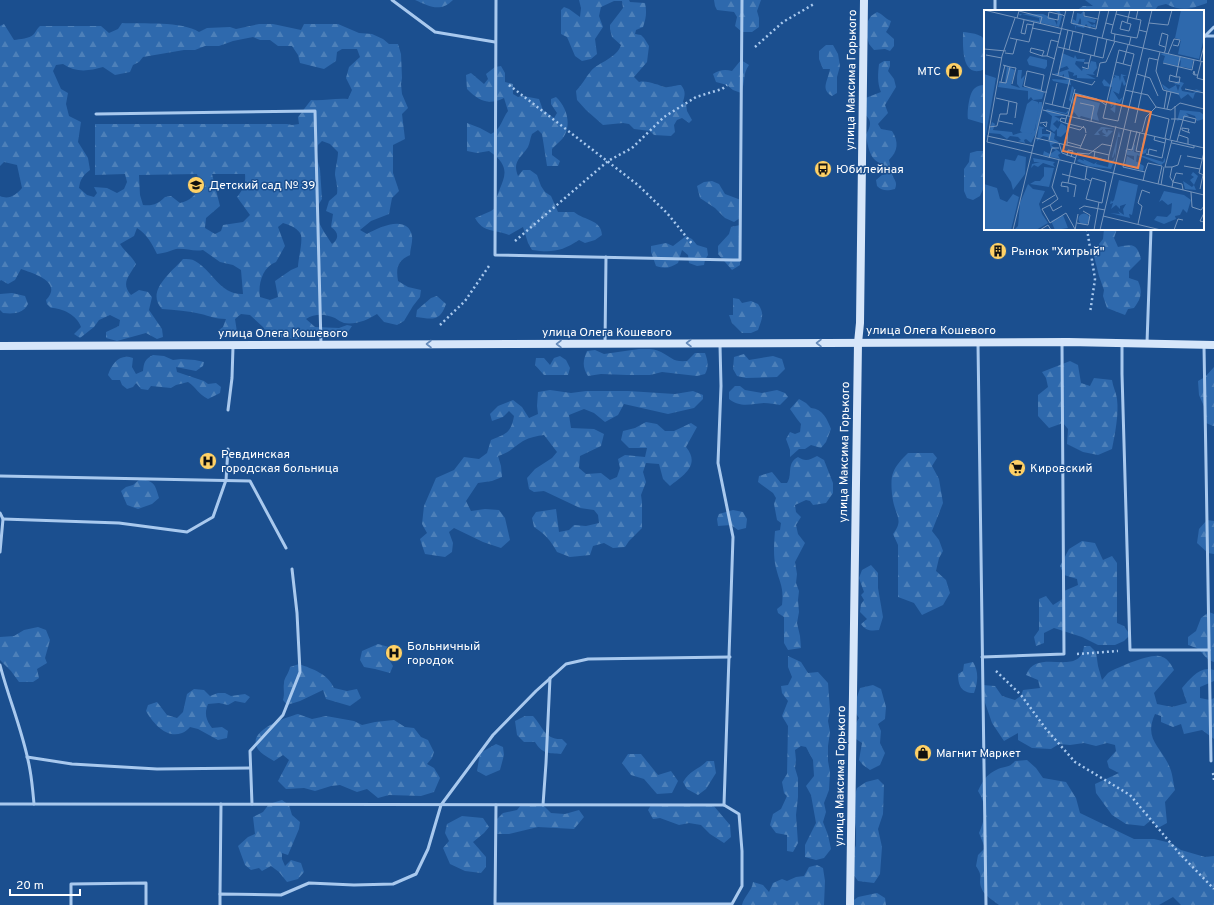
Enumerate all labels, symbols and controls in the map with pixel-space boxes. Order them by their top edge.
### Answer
street label: улица Максима Горького [843,9,861,151]
inset map [984,10,1204,230]
shop icon: МТС [944,61,964,81]
place label: МТС [917,64,941,80]
bus stop icon: Юбилейная [813,159,833,179]
place label: Юбилейная [836,162,904,178]
school or university icon: Детский сад № 39 [186,175,206,195]
place label: Детский сад № 39 [209,178,315,194]
building icon: Рынок "Хитрый" [988,241,1008,261]
place label: Рынок "Хитрый" [1011,244,1105,260]
street label: улица Олега Кошевого [866,323,996,339]
street label: улица Олега Кошевого [542,325,672,341]
street label: улица Олега Кошевого [218,326,348,342]
one-way arrow [686,339,692,347]
one-way arrow [816,339,822,347]
one-way arrow [426,340,432,349]
one-way arrow [556,340,562,348]
street label: улица Максима Горького [836,381,854,523]
place label: Ревдинская городская больница [221,447,339,477]
hospital icon: Ревдинская городская больница [198,451,218,471]
supermarket icon: Кировский [1007,458,1027,478]
place label: Кировский [1030,461,1092,477]
place label: Больничный городок [407,639,480,669]
hospital icon: Больничный городок [384,643,404,663]
street label: улица Максима Горького [832,705,850,847]
shop icon: Магнит Маркет [913,743,933,763]
place label: Магнит Маркет [936,746,1021,762]
scale bar [10,871,80,897]
text: 20 m [16,878,44,894]

